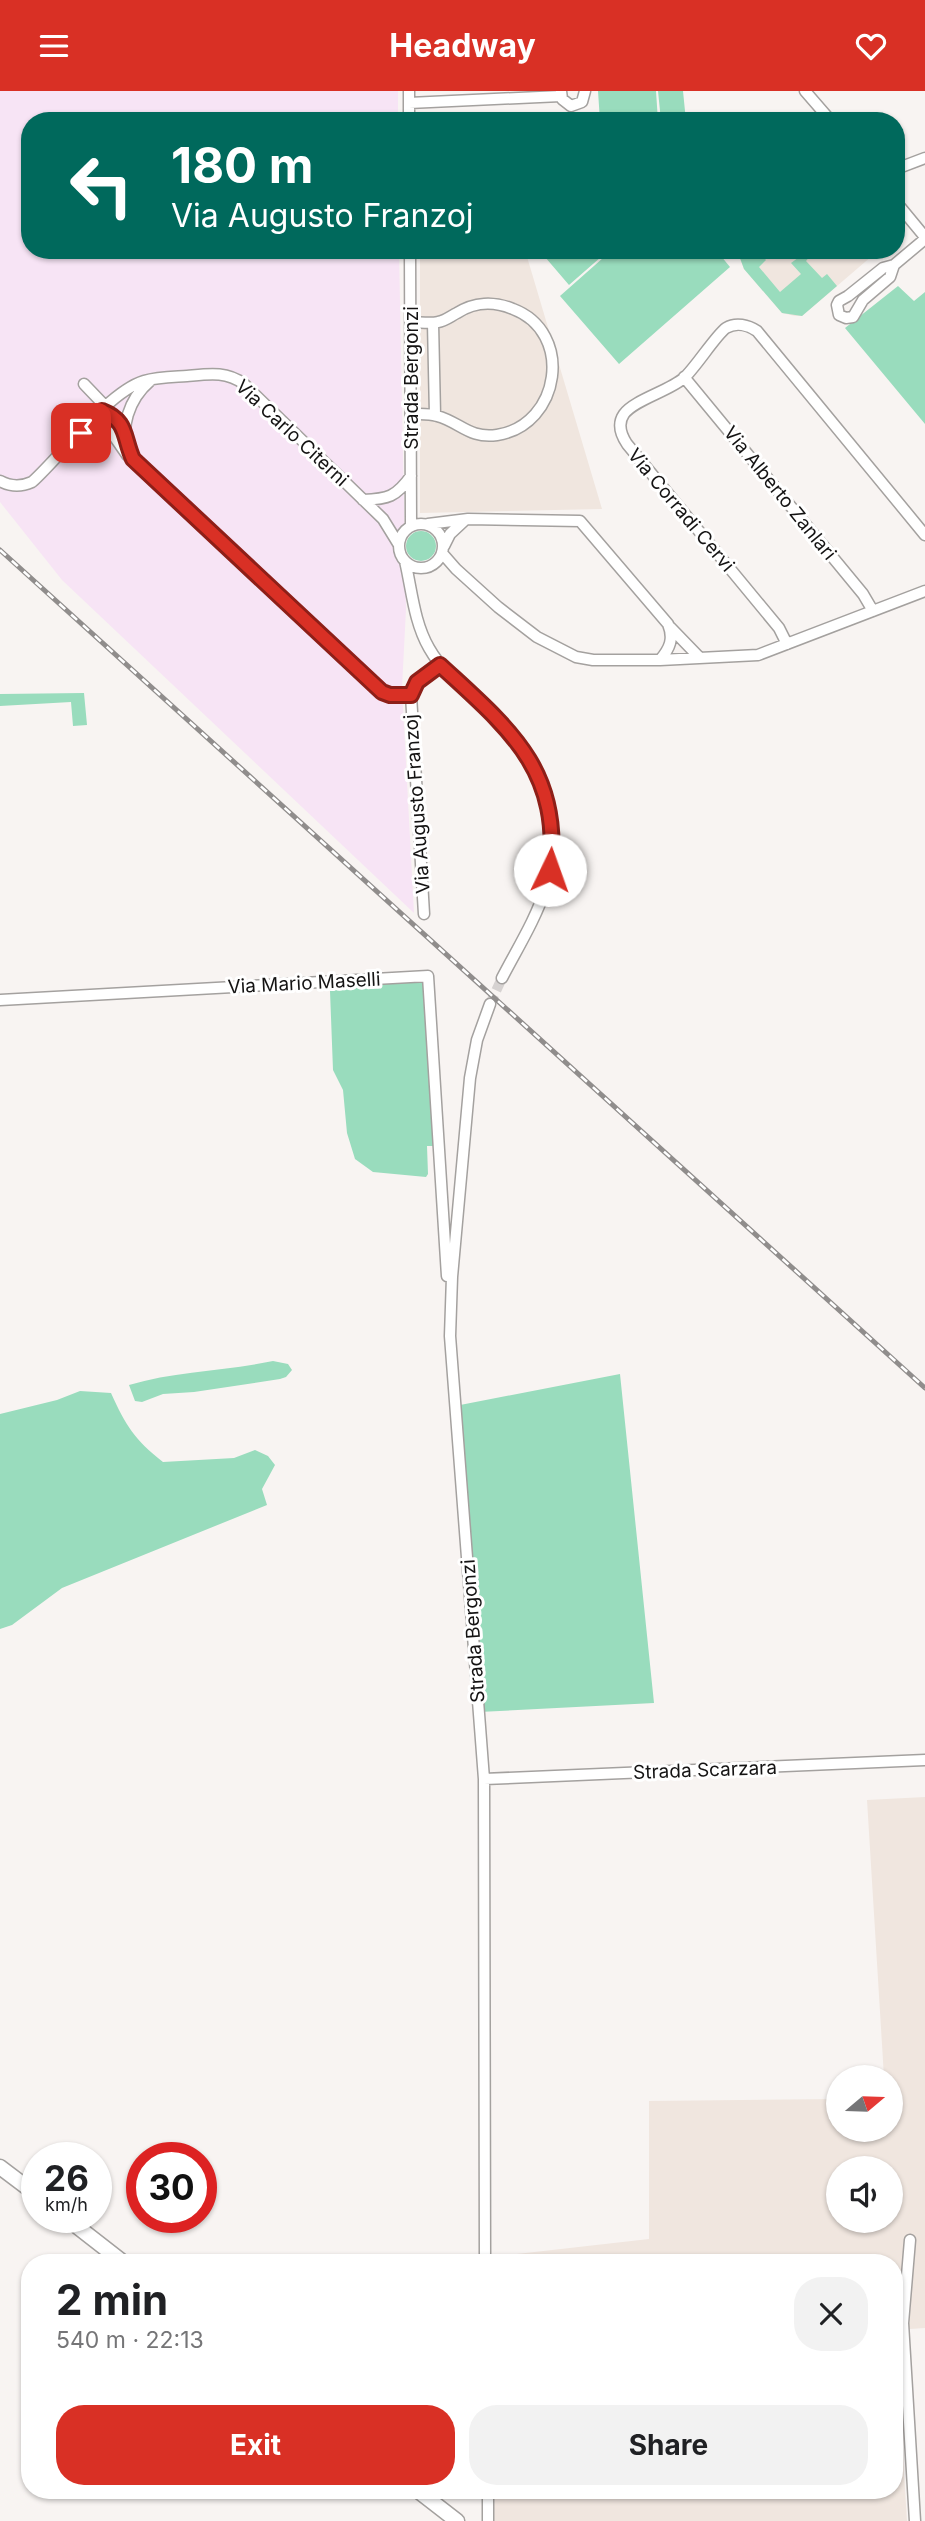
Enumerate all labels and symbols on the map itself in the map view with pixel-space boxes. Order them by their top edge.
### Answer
street label: Strada Bergonzi [400,306,423,450]
street label: Via Carlo Citerni [231,375,353,491]
pin [51,403,111,463]
street label: Via Alberto Zanlari [719,421,841,565]
street label: Via Corradi Cervi [623,444,739,576]
street label: Via Augusto Franzoj [399,714,435,894]
position arrow [513,833,587,907]
street label: Via Mario Maselli [227,968,381,998]
street label: Strada Bergonzi [457,1559,489,1703]
street label: Strada Scarzara [633,1756,777,1784]
north arrow [826,2065,903,2142]
speed limit sign: 30 [126,2142,217,2233]

